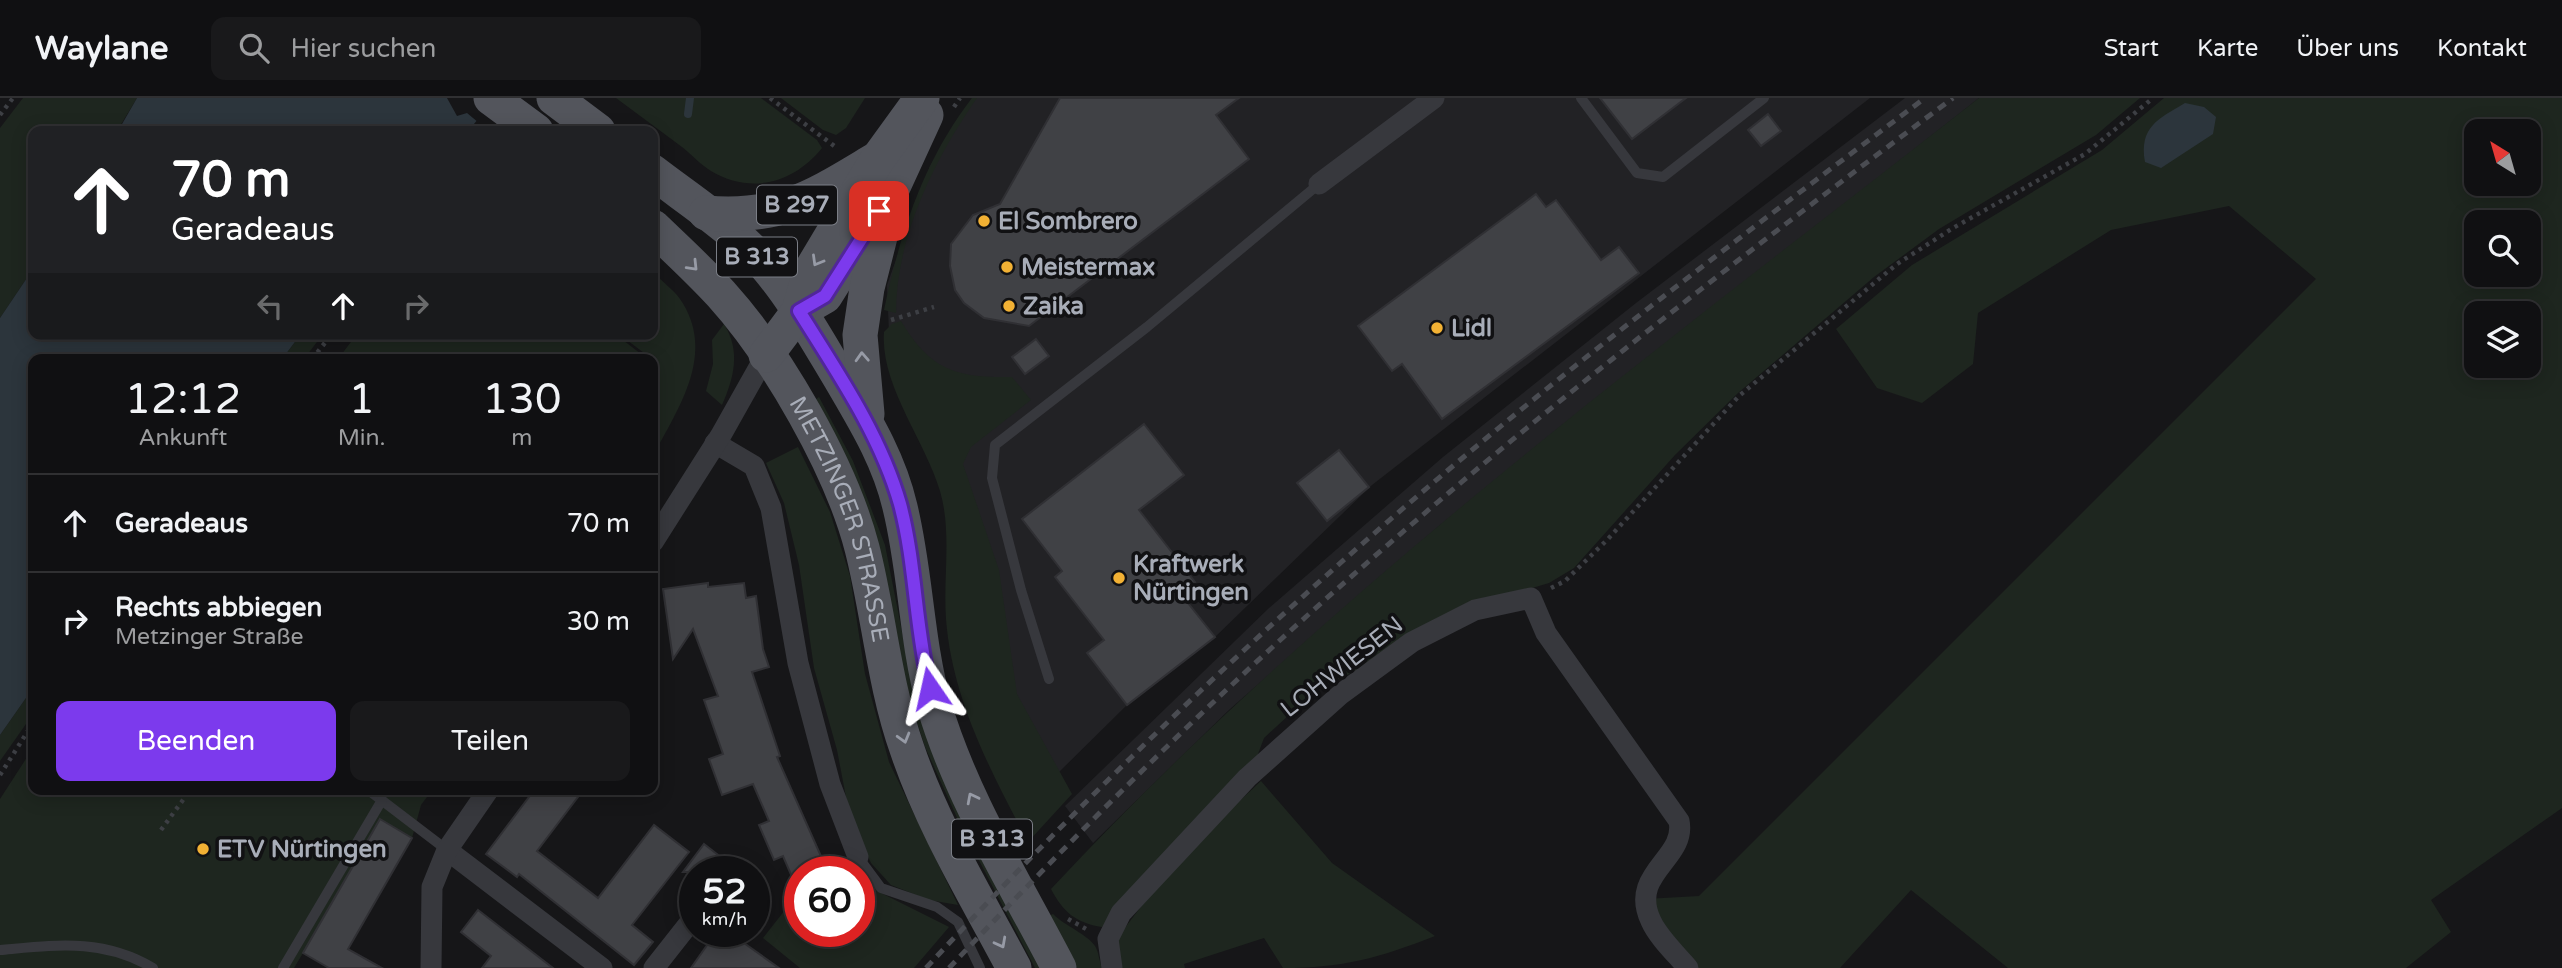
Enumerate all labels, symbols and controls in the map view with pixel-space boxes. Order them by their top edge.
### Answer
search box [211,17,701,80]
text: Waylane [35,29,169,68]
icon: search [235,29,273,67]
text: Hier suchen [291,33,436,64]
text: Start [2104,34,2159,63]
text: Karte [2197,34,2258,63]
text: Über uns [2296,34,2399,63]
text: Kontakt [2437,34,2527,63]
north arrow [2464,119,2541,196]
map controls [2464,119,2541,378]
text: 70 m [171,151,290,210]
icon: ahead [56,154,147,245]
pin [849,181,909,241]
road number: B 297 [757,186,837,225]
icon: arrive [860,192,898,230]
place label: El Sombrero [998,207,1138,236]
button: search [2464,210,2541,287]
text: Geradeaus [171,211,335,249]
marker: El Sombrero [976,213,992,229]
road number: B 313 [717,238,797,276]
one-way arrow [812,253,825,266]
place label: Meistermax [1021,253,1155,282]
one-way arrow [685,258,698,271]
marker: Meistermax [999,259,1015,275]
icon: left [251,287,289,325]
icon: ahead [324,287,362,325]
icon: right [397,287,435,325]
place label: Zaika [1023,292,1084,321]
marker: Zaika [1001,298,1017,314]
button: layers [2464,301,2541,378]
place label: Lidl [1451,314,1492,343]
marker: Lidl [1429,320,1445,336]
one-way arrow [854,351,869,362]
text: 12:12 [125,374,241,425]
text: 1 [348,374,375,425]
text: 130 [482,374,561,425]
street label: METZINGER STRASSE [783,391,895,644]
text: Ankunft [139,424,227,452]
text: Min. [338,424,385,452]
text: m [511,424,532,452]
icon: ahead [56,504,94,542]
text: Geradeaus [115,508,248,539]
text: 70 m [567,508,630,539]
place label: Kraftwerk Nürtingen [1133,550,1249,607]
marker: Kraftwerk Nürtingen [1111,570,1127,586]
text: Rechts abbiegen [115,592,322,623]
icon: right [56,602,94,640]
text: 30 m [567,606,630,637]
street label: LOHWIESEN [1275,610,1409,724]
text: Metzinger Straße [115,623,303,651]
position arrow [893,651,967,725]
button: Beenden [56,701,336,781]
button: Teilen [350,701,630,781]
one-way arrow [895,732,910,744]
one-way arrow [966,793,980,805]
road number: B 313 [952,820,1032,859]
place label: ETV Nürtingen [217,835,387,864]
marker: ETV Nürtingen [195,841,211,857]
speed limit sign: 60 [784,856,875,947]
text: 52 [703,871,746,913]
text: km/h [702,908,747,930]
one-way arrow [993,936,1006,948]

